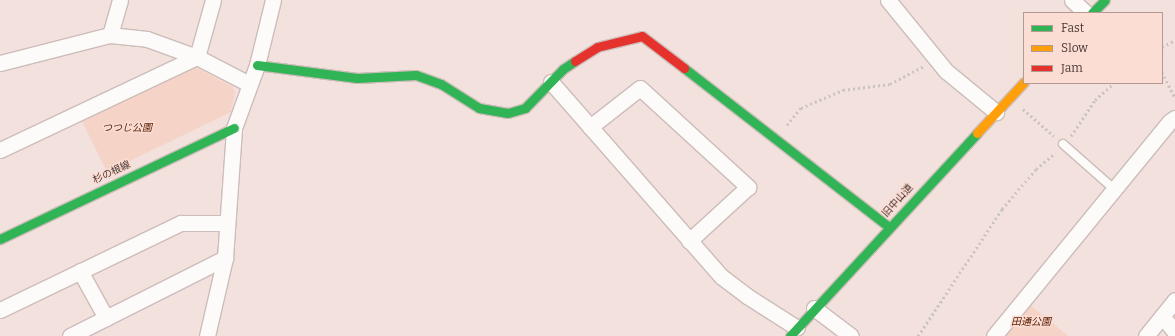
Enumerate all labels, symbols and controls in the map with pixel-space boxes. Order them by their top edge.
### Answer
legend [1023,12,1163,84]
text: Fast [1061,21,1084,35]
text: Slow [1061,41,1088,55]
text: Jam [1061,61,1083,75]
park label: つつじ公園 [102,123,152,135]
street label: 杉の根線 [91,159,133,187]
street label: 旧中山道 [880,182,916,220]
park label: 田通公園 [1011,317,1051,329]

